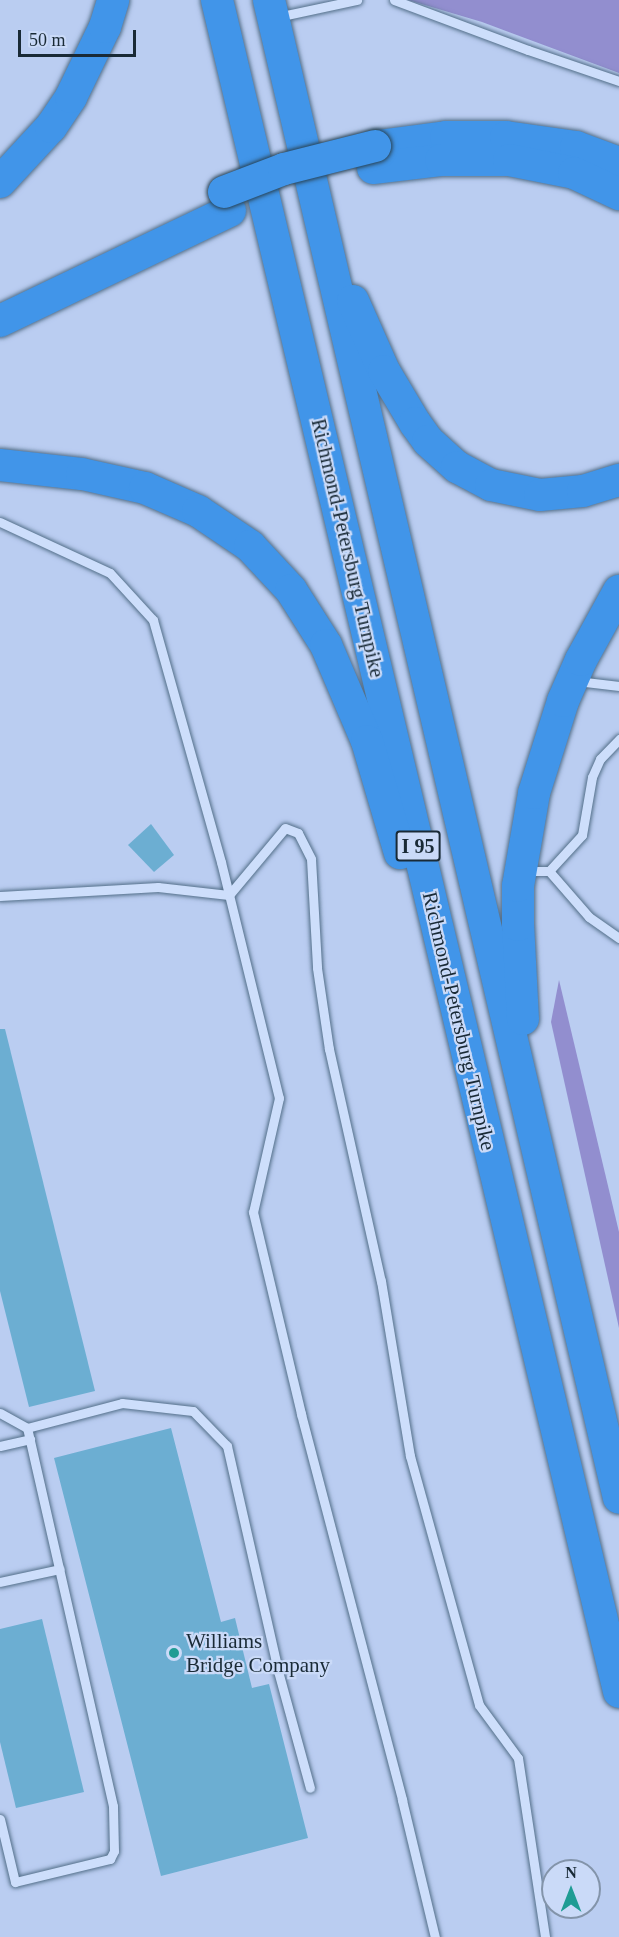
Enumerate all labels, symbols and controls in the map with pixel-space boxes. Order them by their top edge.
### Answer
scale bar [21,18,140,56]
text: 50 m [29,30,66,50]
street label: Richmond-Petersburg Turnpike [306,416,390,680]
road number: I 95 [396,829,440,863]
street label: Richmond-Petersburg Turnpike [417,889,501,1153]
place label: Williams Bridge Company [186,1628,330,1678]
marker: Williams Bridge Company [167,1646,181,1660]
north arrow [541,1859,601,1919]
text: N [565,1864,577,1881]

